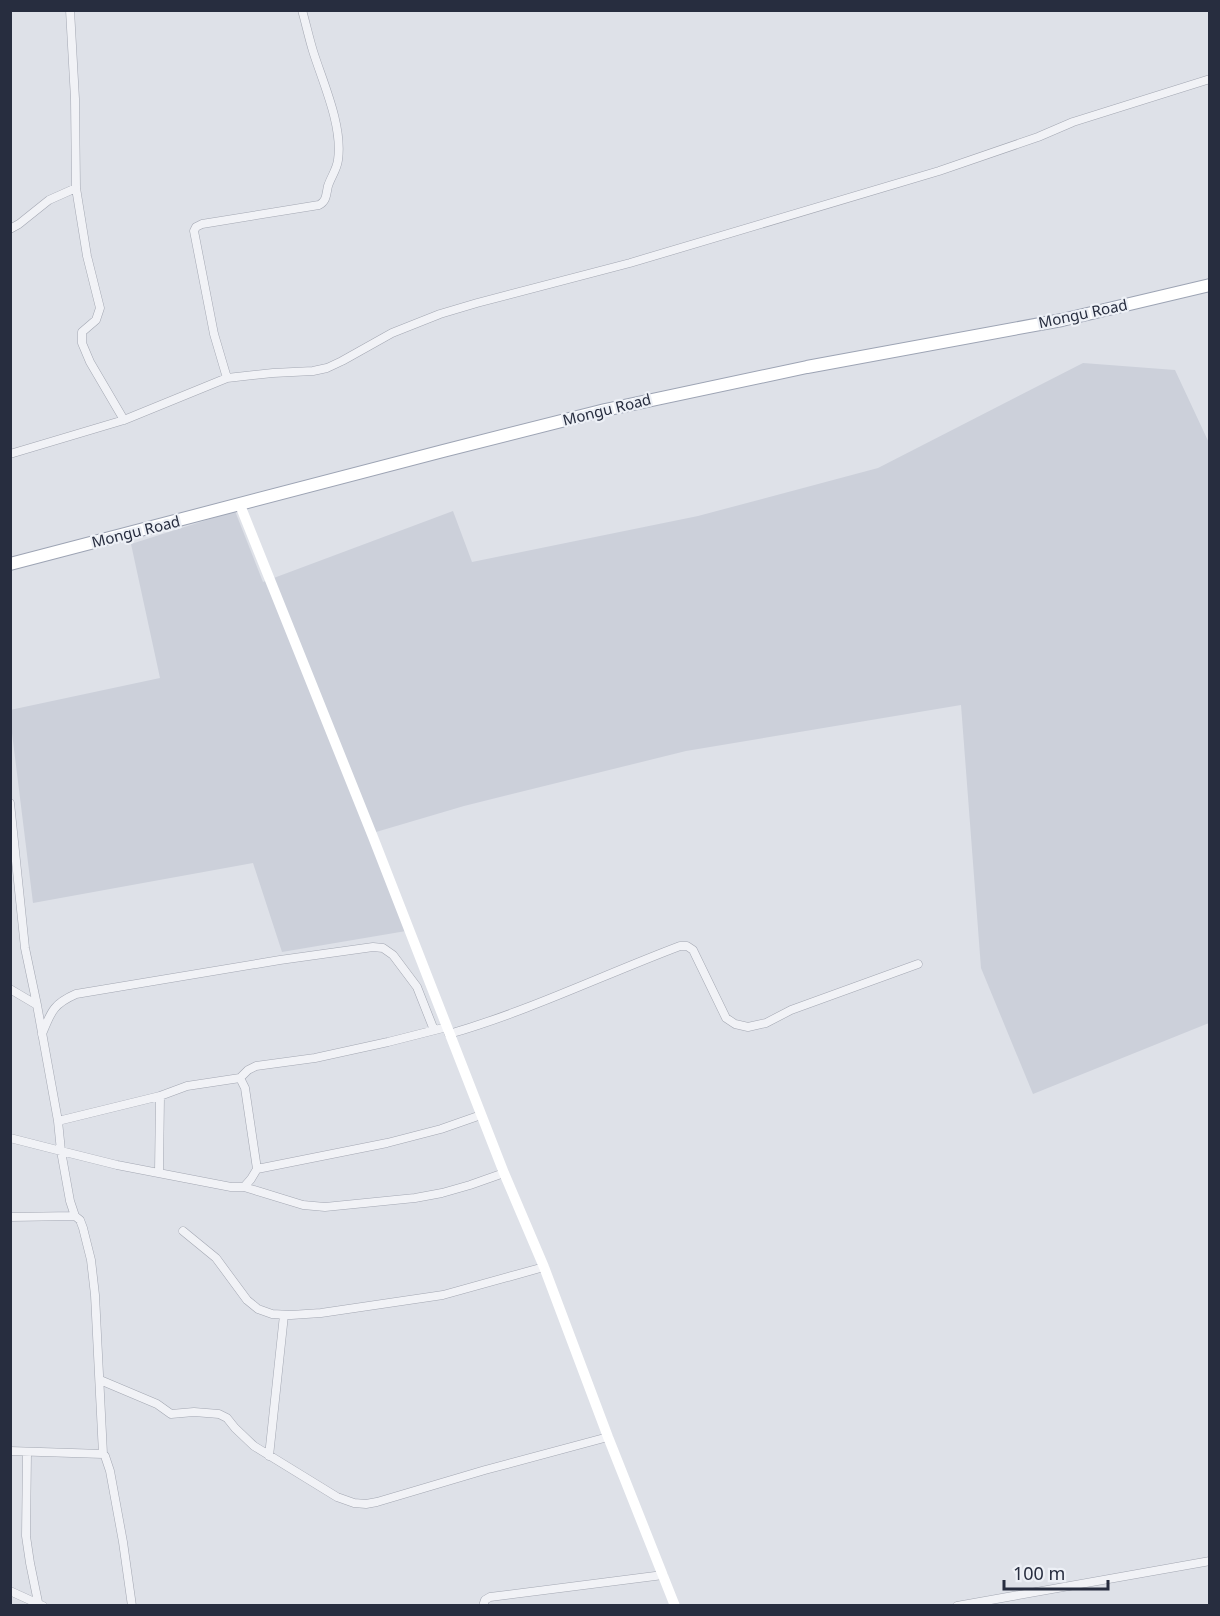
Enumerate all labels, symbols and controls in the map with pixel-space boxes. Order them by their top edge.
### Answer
street label: Mongu Road [1037,294,1129,332]
street label: Mongu Road [560,388,653,430]
street label: Mongu Road [89,510,182,552]
scale bar [1004,1553,1108,1591]
text: 100 m [1013,1561,1065,1585]

